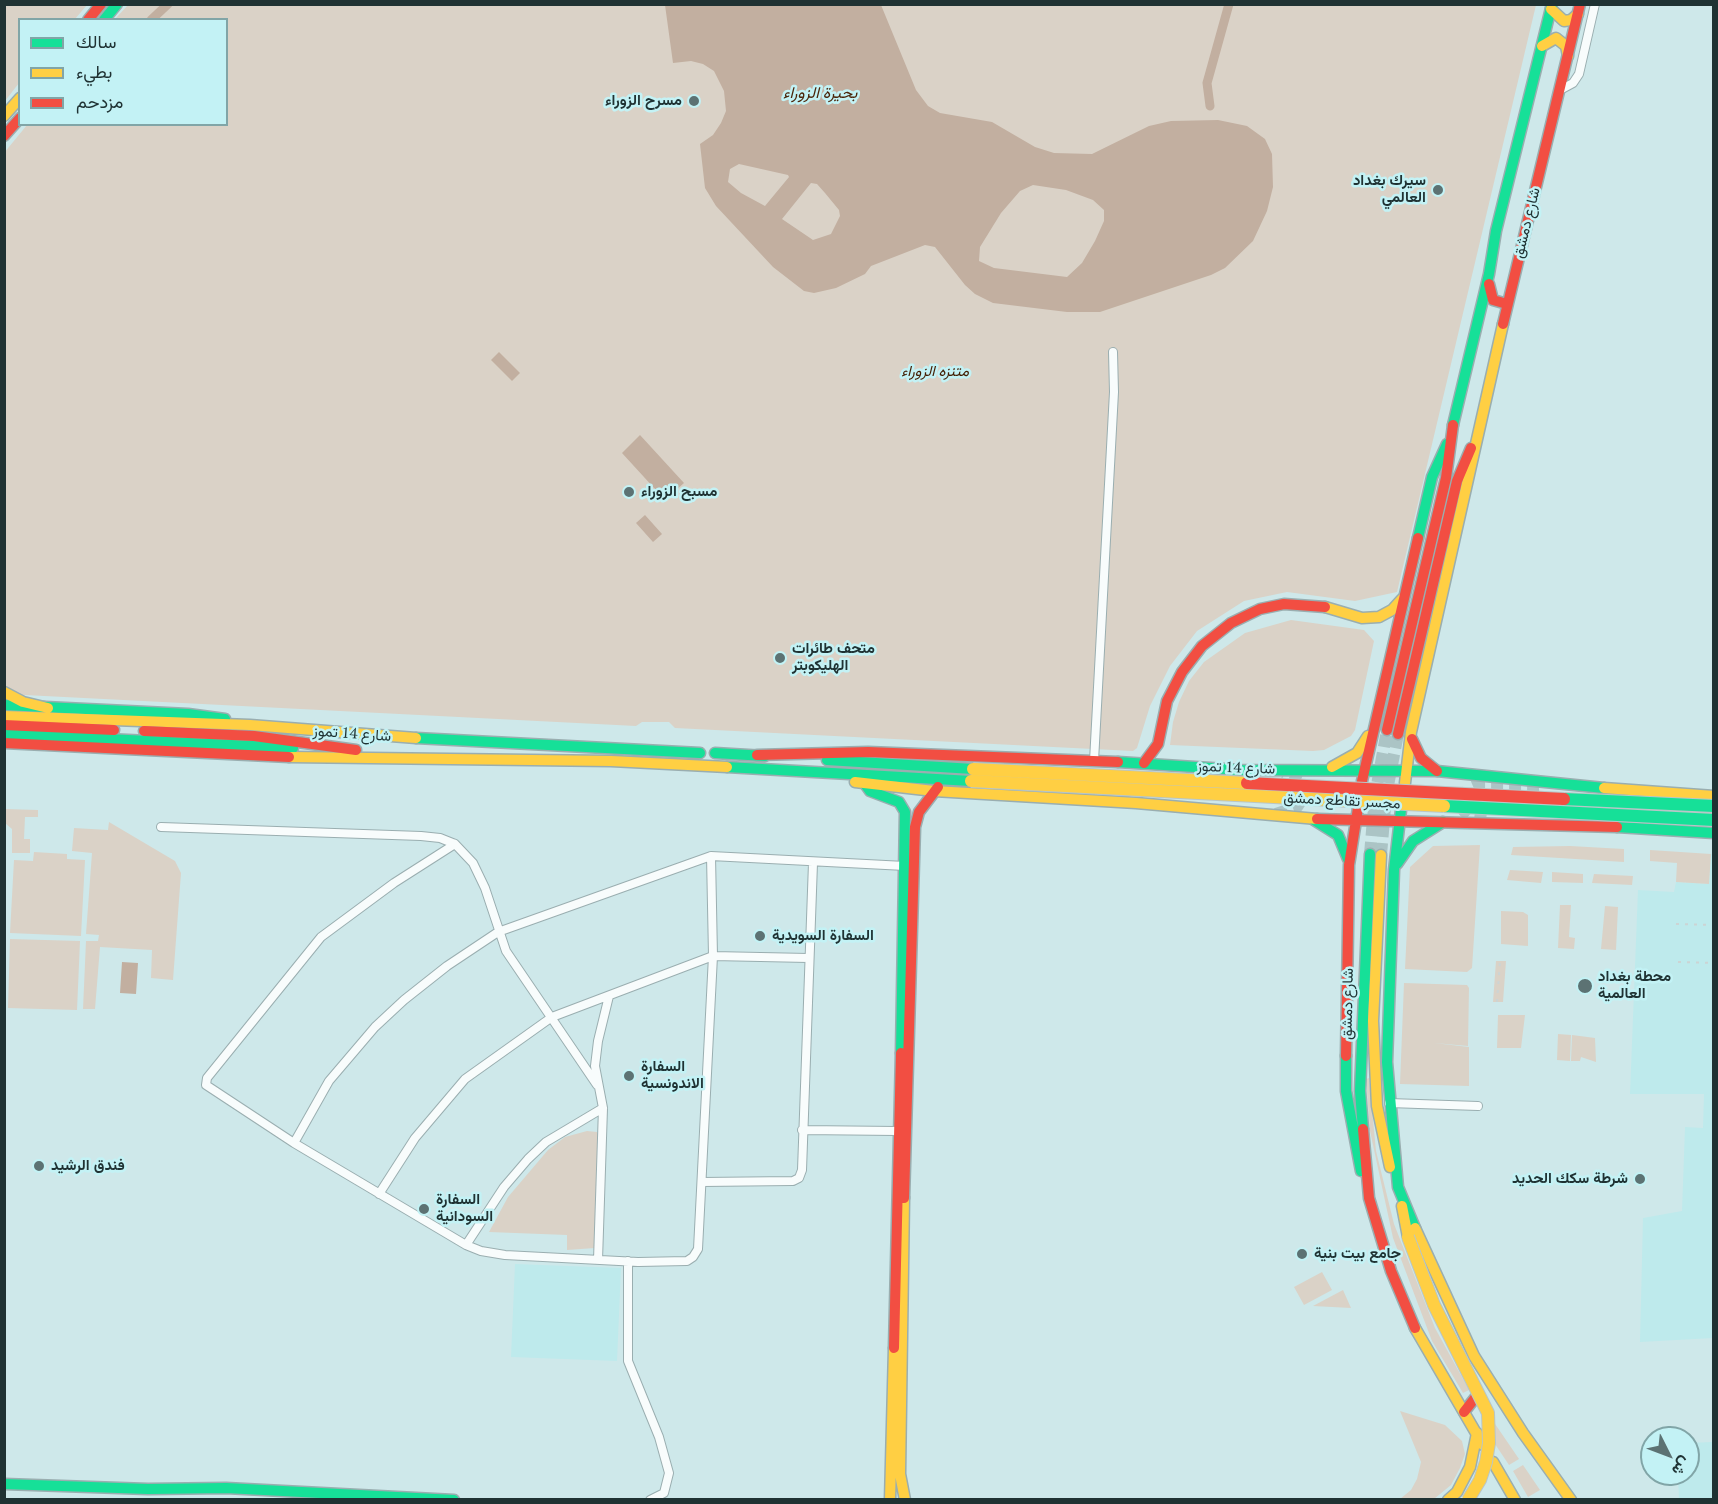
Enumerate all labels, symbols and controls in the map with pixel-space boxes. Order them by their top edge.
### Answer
legend [18,18,228,126]
text: سالك [76,29,116,53]
text: بطيء [76,59,112,83]
water label: بحيرة الزوراء [783,83,857,103]
text: مزدحم [76,89,123,113]
place label: مسرح الزوراء [605,92,682,110]
marker: مسرح الزوراء [687,94,701,108]
place label: سيرك بغداد العالمي [1353,172,1426,207]
marker: سيرك بغداد العالمي [1431,183,1445,197]
street label: شارع دمشق [1510,186,1544,260]
park label: متنزه الزوراء [901,363,969,381]
place label: مسبح الزوراء [641,483,717,501]
marker: مسبح الزوراء [622,485,636,499]
place label: متحف طائرات الهليكوبتر [792,640,875,675]
marker: متحف طائرات الهليكوبتر [773,651,787,665]
street label: شارع 14 تموز [312,722,392,746]
street label: شارع 14 تموز [1196,758,1276,778]
street label: مجسر تقاطع دمشق [1283,789,1401,813]
place label: السفارة السويدية [772,927,874,945]
marker: السفارة السويدية [753,929,767,943]
street label: شارع دمشق [1338,968,1358,1040]
place label: محطة بغداد العالمية [1598,968,1671,1003]
marker: محطة بغداد العالمية [1576,977,1594,995]
place label: السفارة الاندونسية [641,1058,704,1093]
marker: السفارة الاندونسية [622,1069,636,1083]
place label: فندق الرشيد [51,1157,125,1175]
marker: فندق الرشيد [32,1159,46,1173]
place label: شرطة سكك الحديد [1512,1170,1628,1188]
marker: شرطة سكك الحديد [1633,1172,1647,1186]
place label: السفارة السودانية [436,1191,493,1226]
marker: السفارة السودانية [417,1202,431,1216]
place label: جامع بيت بنية [1314,1245,1401,1263]
marker: جامع بيت بنية [1295,1247,1309,1261]
north arrow [1640,1426,1700,1486]
text: ش [1667,1452,1697,1481]

